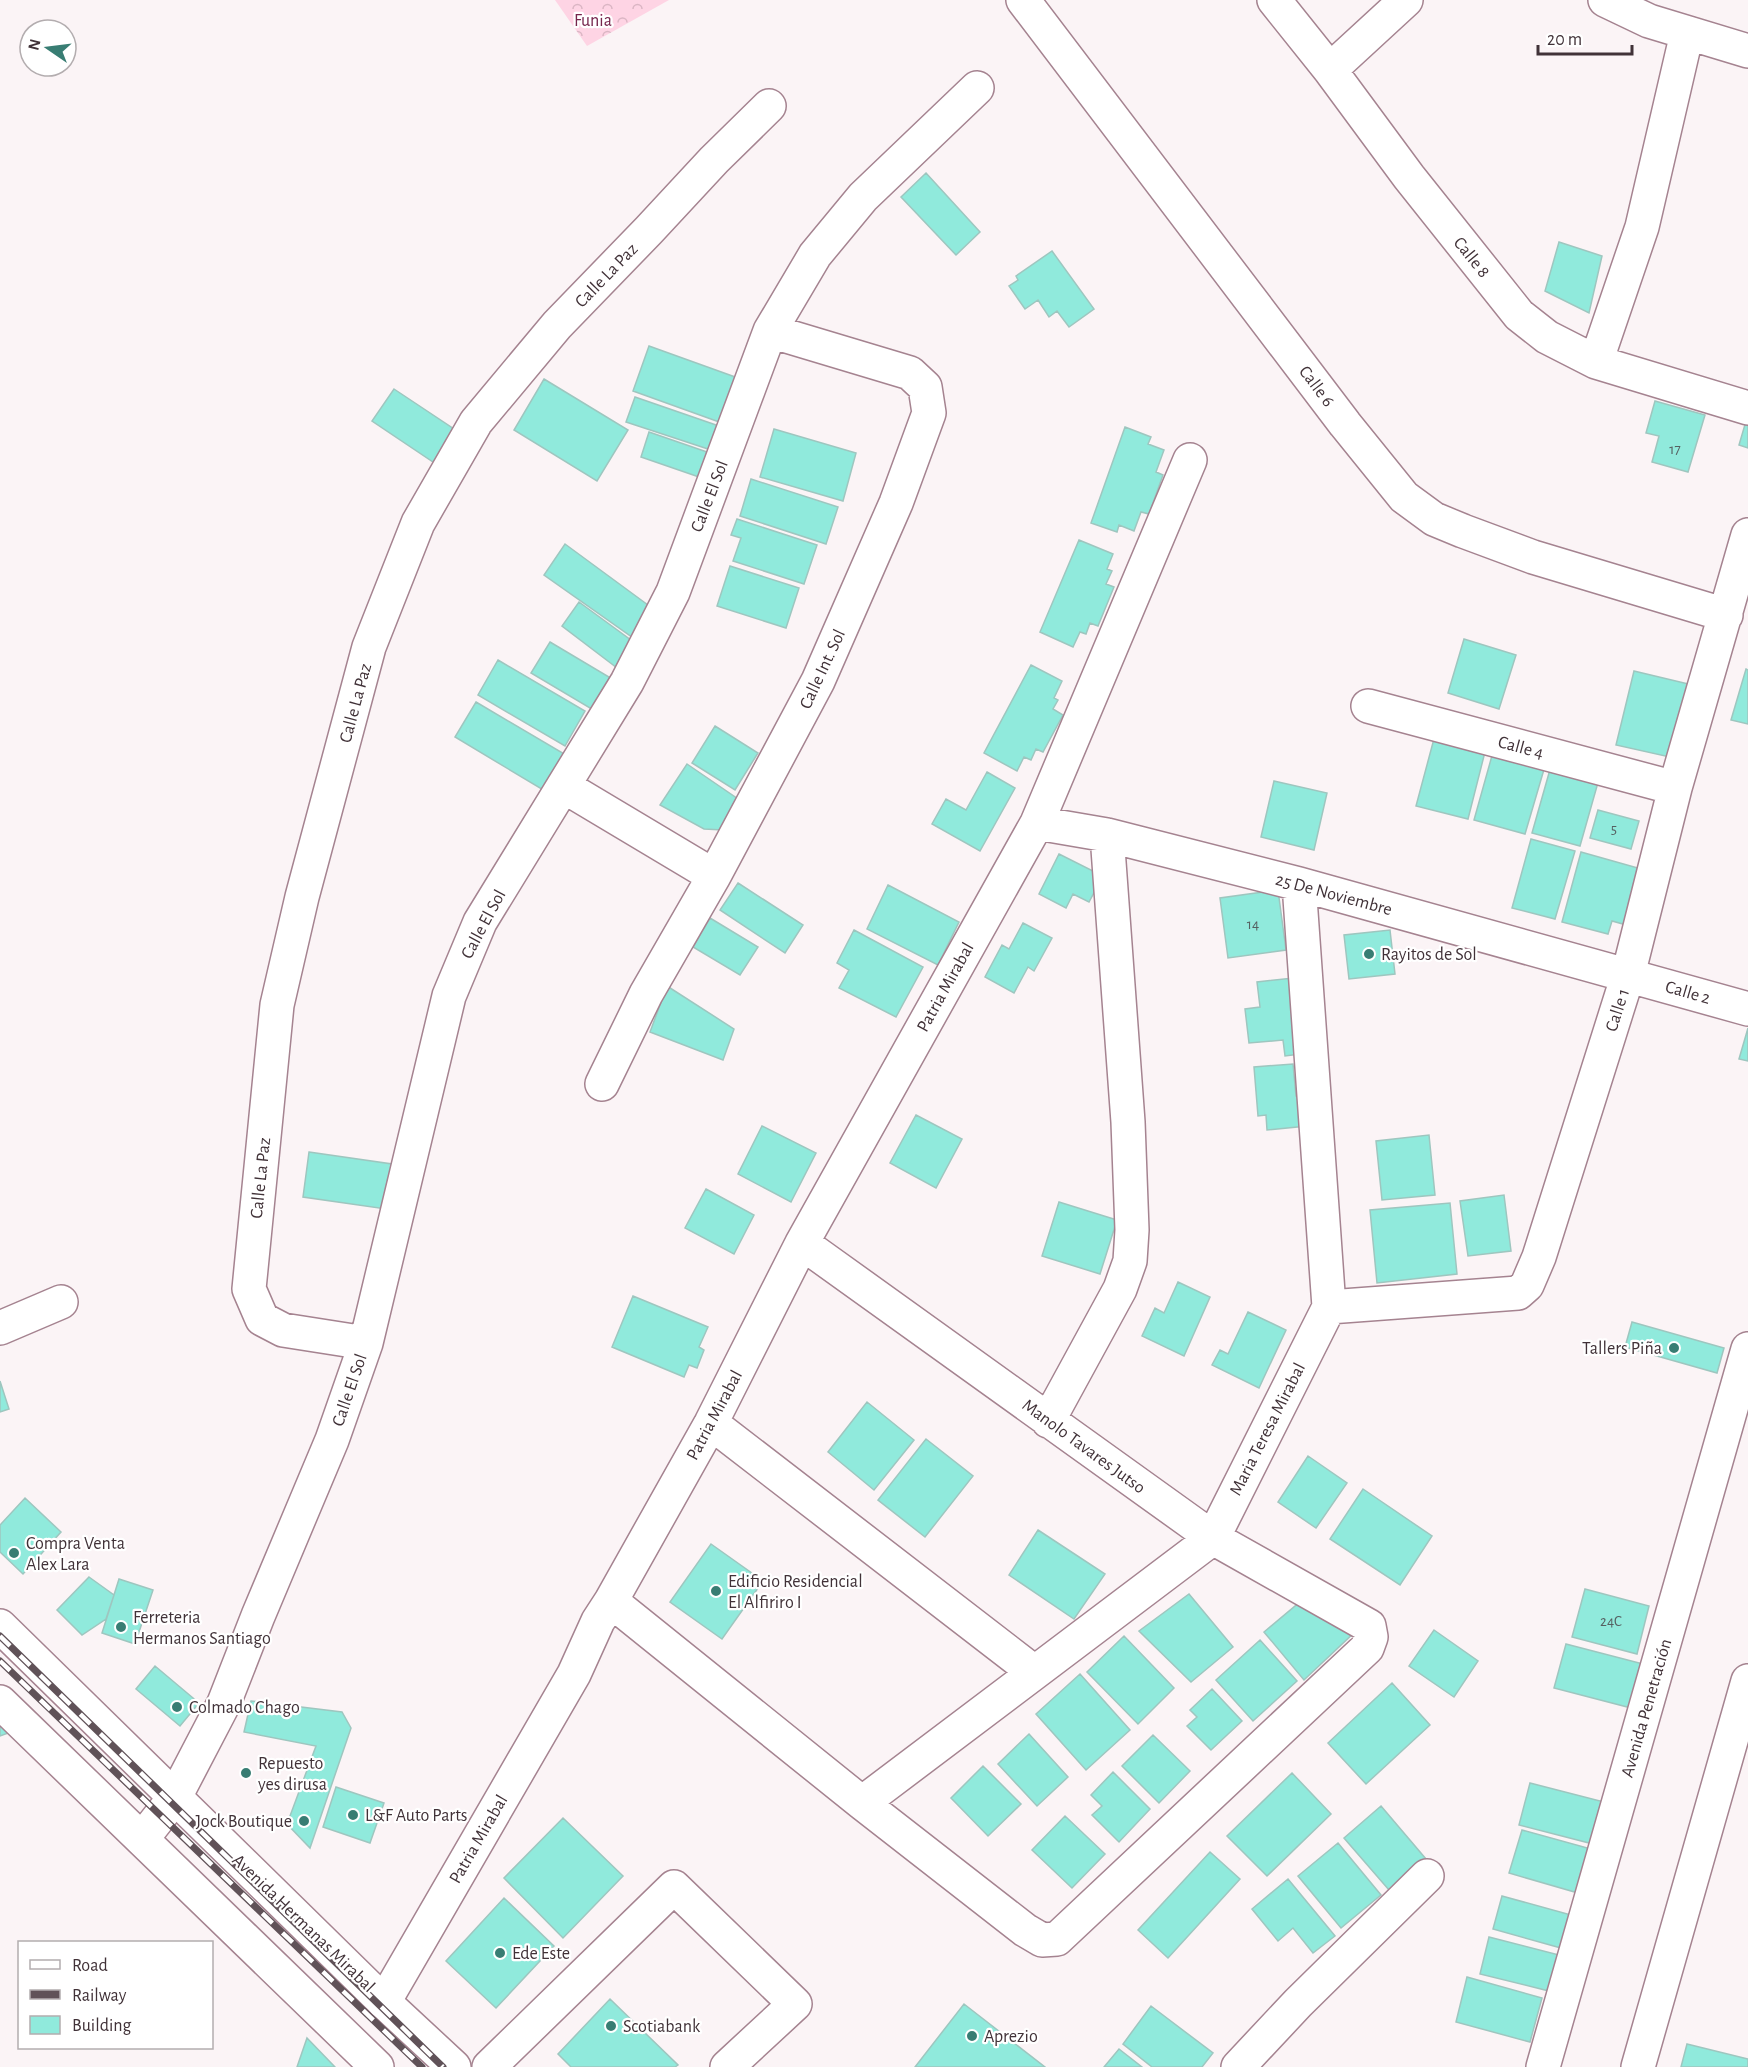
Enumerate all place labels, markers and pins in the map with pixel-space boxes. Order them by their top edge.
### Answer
place label: Rayitos de Sol [1381,946,1477,964]
marker: Rayitos de Sol [1362,947,1376,961]
place label: Tallers Piña [1582,1340,1662,1358]
marker: Tallers Piña [1667,1341,1681,1355]
place label: Compra Venta Alex Lara [26,1535,125,1574]
marker: Compra Venta Alex Lara [7,1546,21,1560]
place label: Edificio Residencial El Alfiriro I [728,1573,863,1612]
marker: Edificio Residencial El Alfiriro I [709,1584,723,1598]
place label: Ferreteria Hermanos Santiago [133,1609,271,1648]
marker: Ferreteria Hermanos Santiago [114,1620,128,1634]
place label: Colmado Chago [189,1699,300,1717]
marker: Colmado Chago [170,1700,184,1714]
place label: Repuesto yes dirusa [257,1755,327,1794]
marker: Repuesto yes dirusa [239,1766,253,1780]
place label: L&F Auto Parts [365,1807,468,1825]
marker: L&F Auto Parts [346,1808,360,1822]
place label: Jock Boutique [196,1813,292,1831]
marker: Jock Boutique [297,1814,311,1828]
place label: Ede Este [512,1945,570,1963]
marker: Ede Este [493,1946,507,1960]
place label: Scotiabank [623,2018,701,2036]
marker: Scotiabank [604,2019,618,2033]
place label: Aprezio [984,2028,1038,2046]
marker: Aprezio [965,2029,979,2043]

